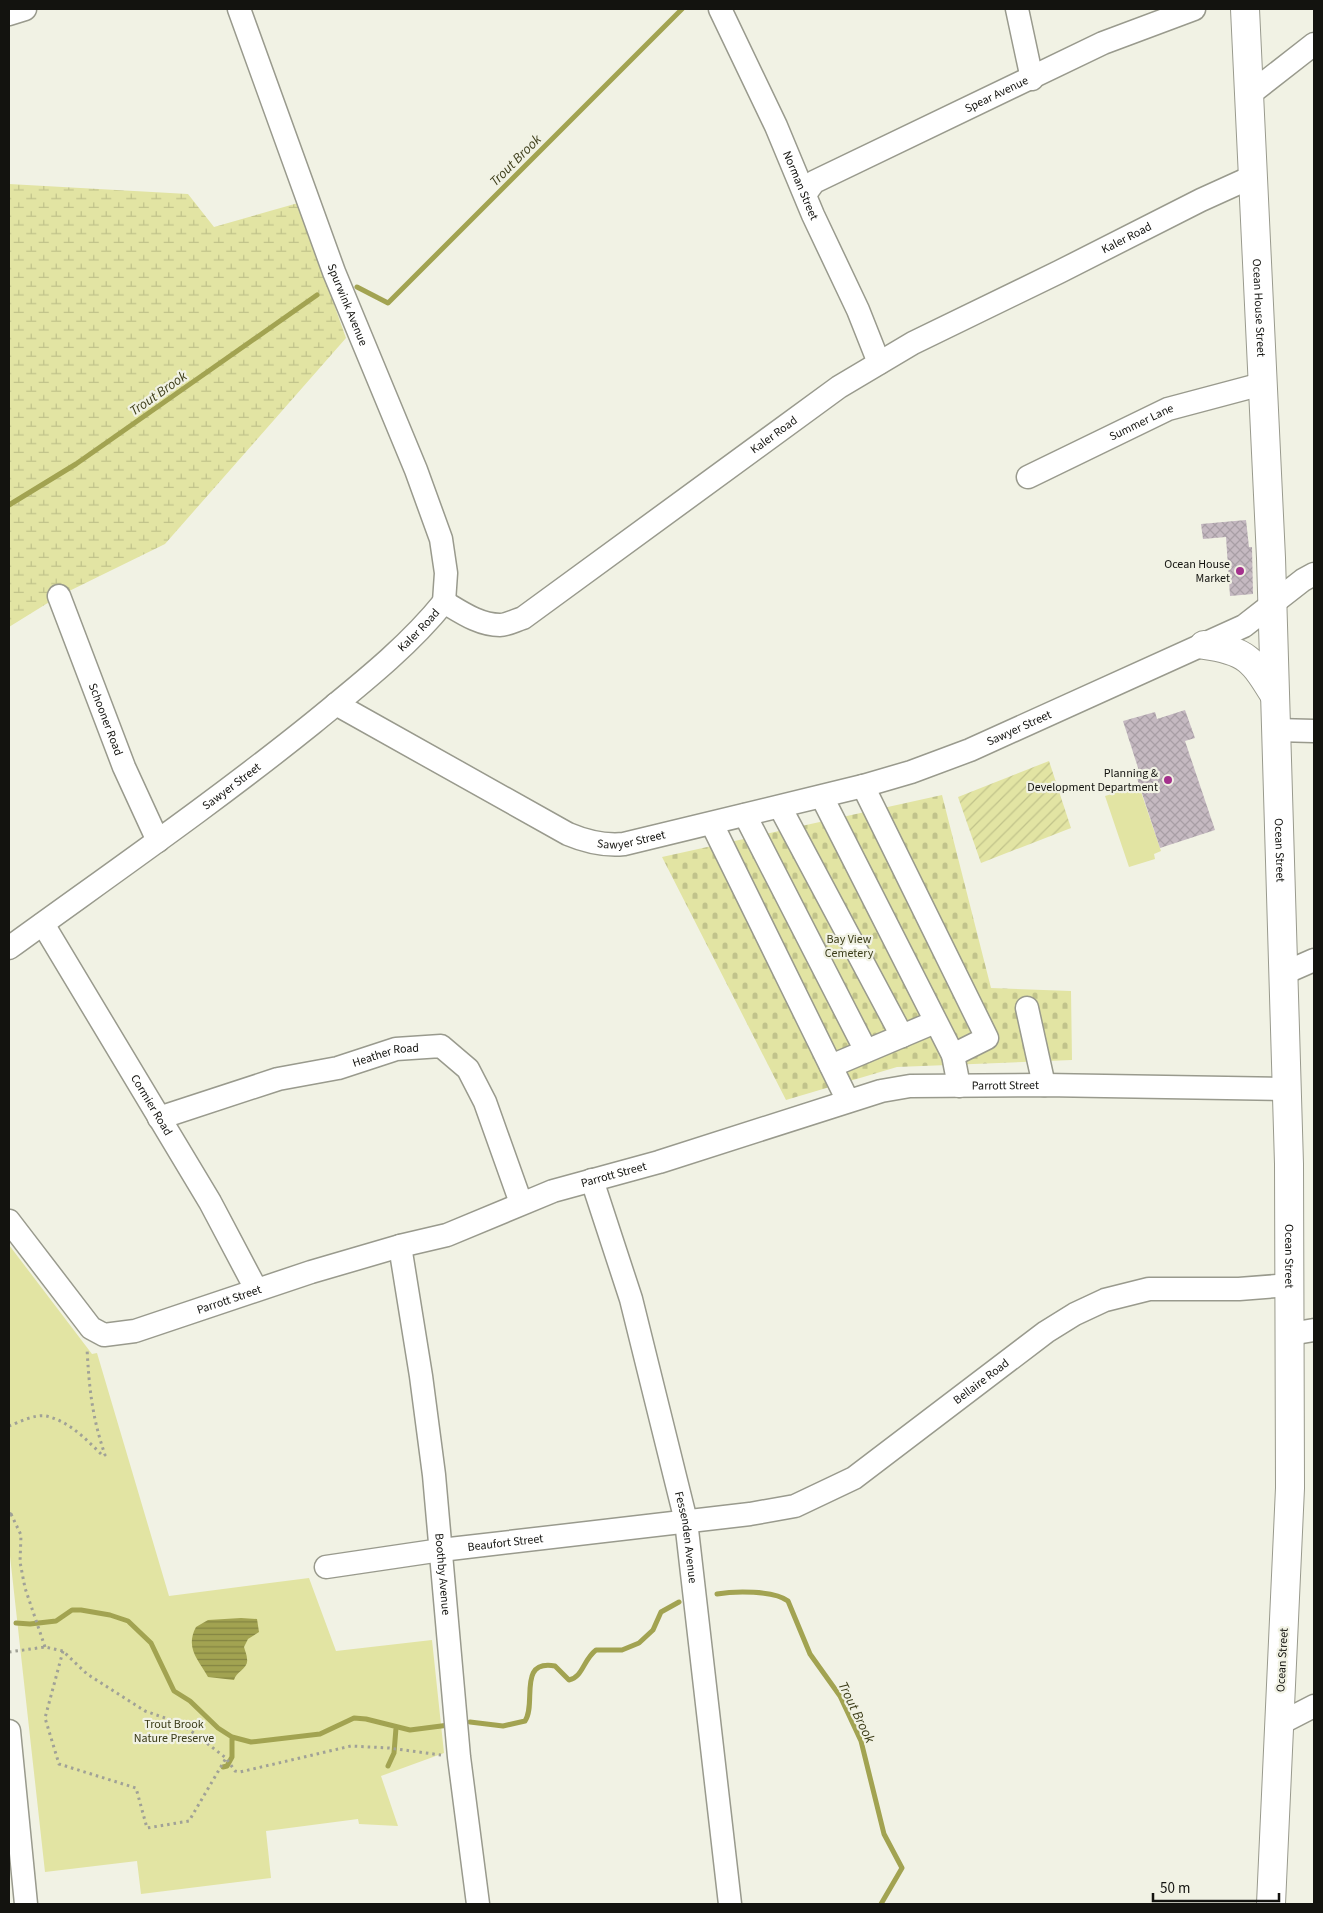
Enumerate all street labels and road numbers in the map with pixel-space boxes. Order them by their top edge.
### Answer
street label: Spear Avenue [962,72,1031,117]
street label: Norman Street [778,148,822,223]
street label: Kaler Road [1099,218,1155,258]
street label: Ocean House Street [1248,258,1269,357]
street label: Spurwink Avenue [323,261,372,349]
street label: Summer Lane [1106,400,1175,445]
street label: Kaler Road [747,412,801,458]
street label: Kaler Road [394,605,444,656]
street label: Schooner Road [84,681,127,758]
street label: Sawyer Street [984,706,1054,750]
street label: Sawyer Street [199,759,265,814]
street label: Ocean Street [1270,818,1289,883]
street label: Sawyer Street [596,826,667,854]
street label: Heather Road [350,1039,420,1072]
street label: Cormier Road [126,1071,176,1139]
street label: Parrott Street [972,1077,1039,1095]
street label: Parrott Street [579,1158,648,1192]
street label: Ocean Street [1280,1224,1297,1288]
street label: Parrott Street [195,1281,264,1319]
street label: Bellaire Road [950,1355,1013,1409]
street label: Fessenden Avenue [670,1490,701,1584]
street label: Beaufort Street [467,1530,544,1556]
street label: Boothby Avenue [430,1532,454,1616]
street label: Ocean Street [1272,1628,1293,1692]

